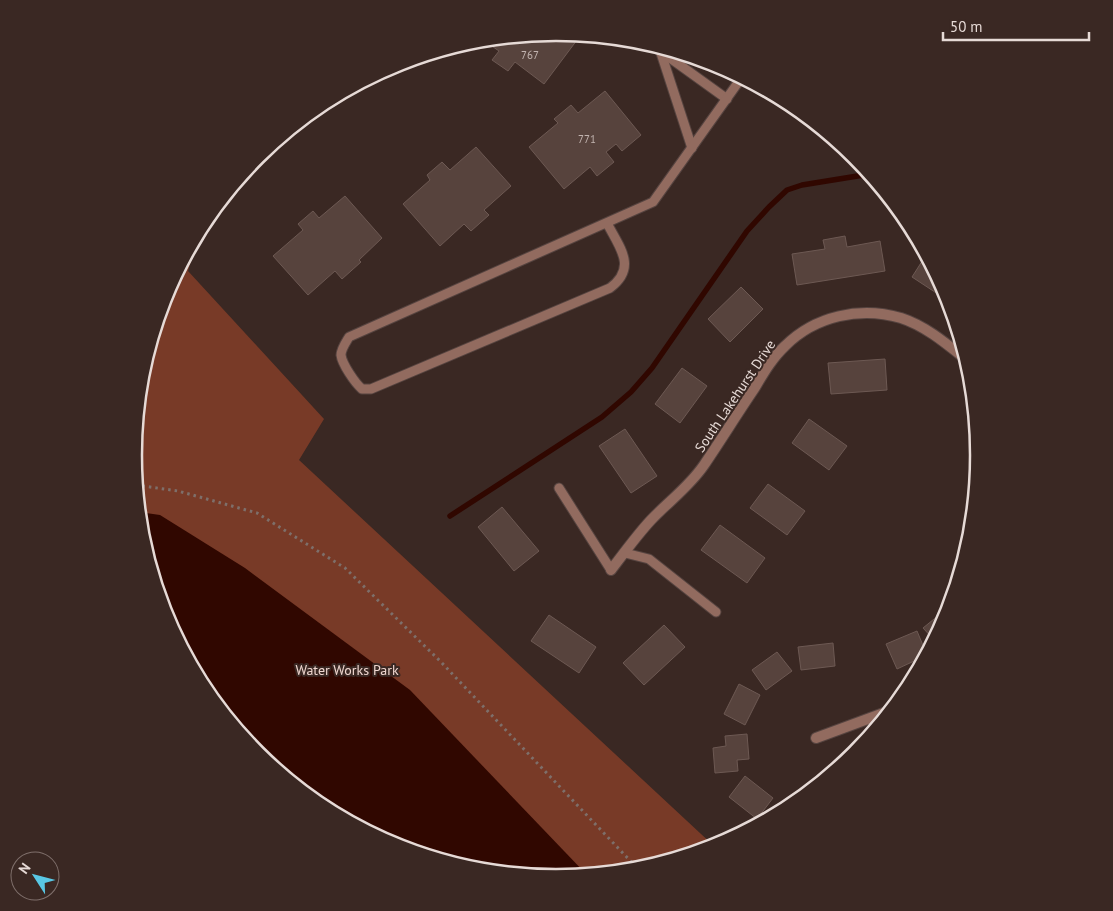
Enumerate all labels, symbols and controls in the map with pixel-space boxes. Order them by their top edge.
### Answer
scale bar [943,10,1089,42]
text: 50 m [950,17,983,36]
house number: 767 [521,48,539,62]
house number: 771 [578,132,596,146]
street label: South Lakehurst Drive [691,336,779,456]
park label: Water Works Park [295,661,399,679]
north arrow [10,851,60,901]
text: N [14,859,34,877]

